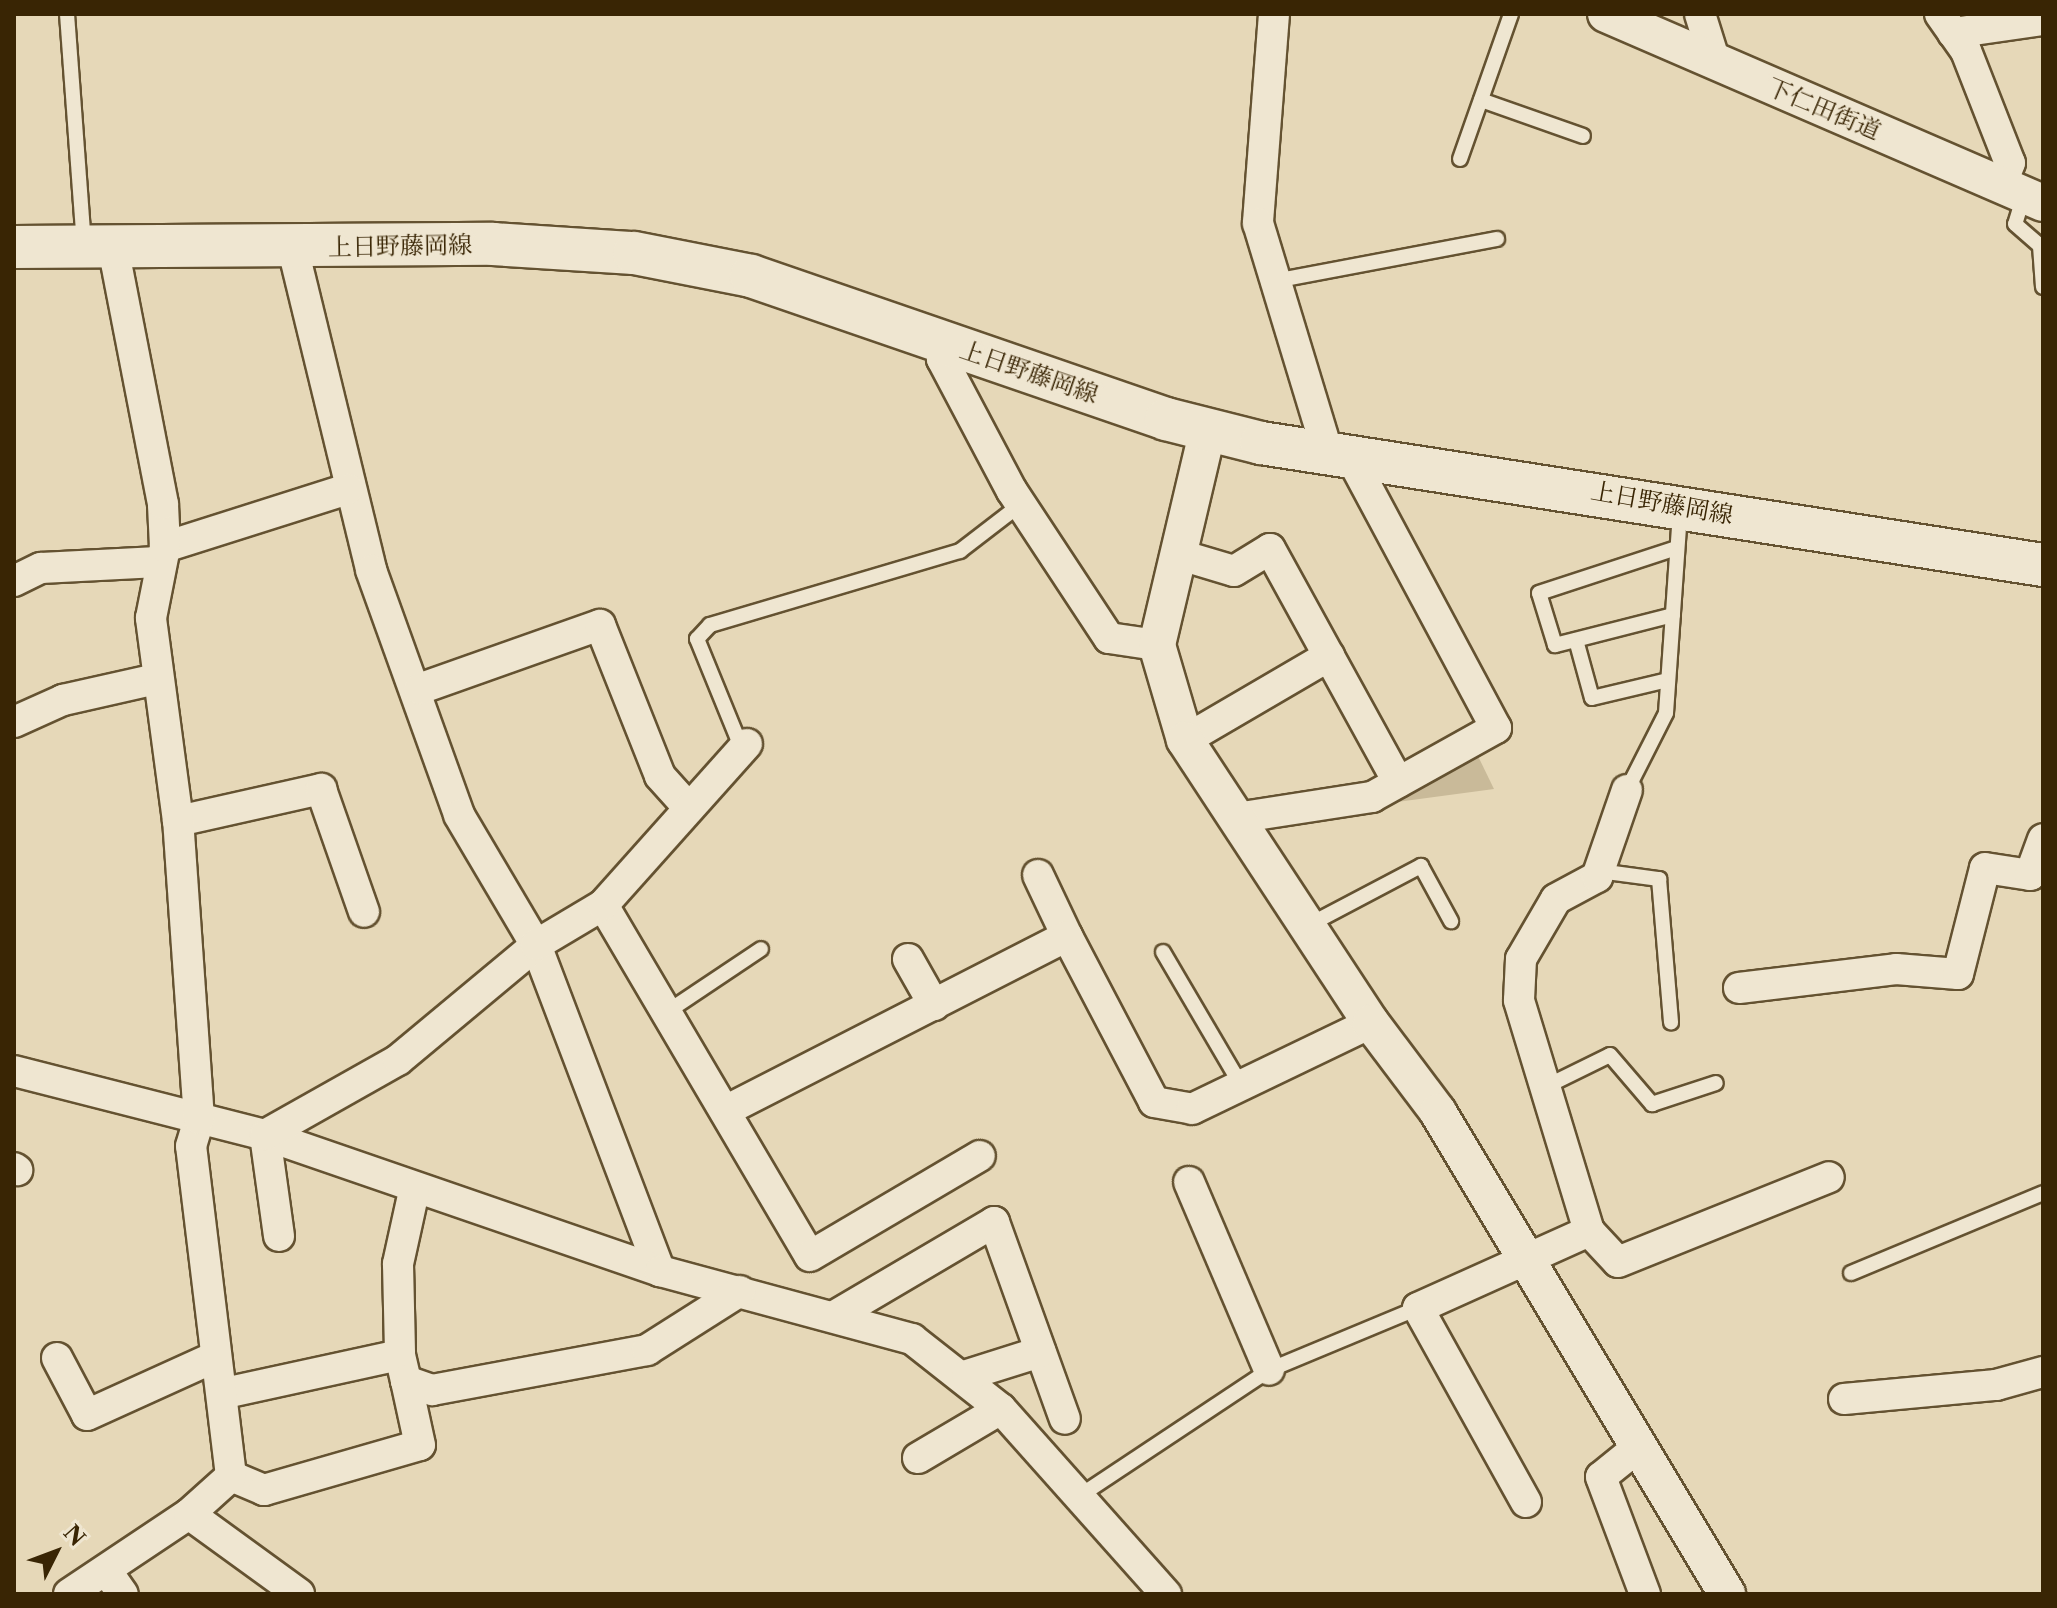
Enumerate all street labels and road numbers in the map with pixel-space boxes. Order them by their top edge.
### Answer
street label: 下仁田街道 [1763,72,1885,146]
street label: 上日野藤岡線 [328,230,472,262]
street label: 上日野藤岡線 [956,335,1102,409]
street label: 上日野藤岡線 [1589,476,1735,530]

